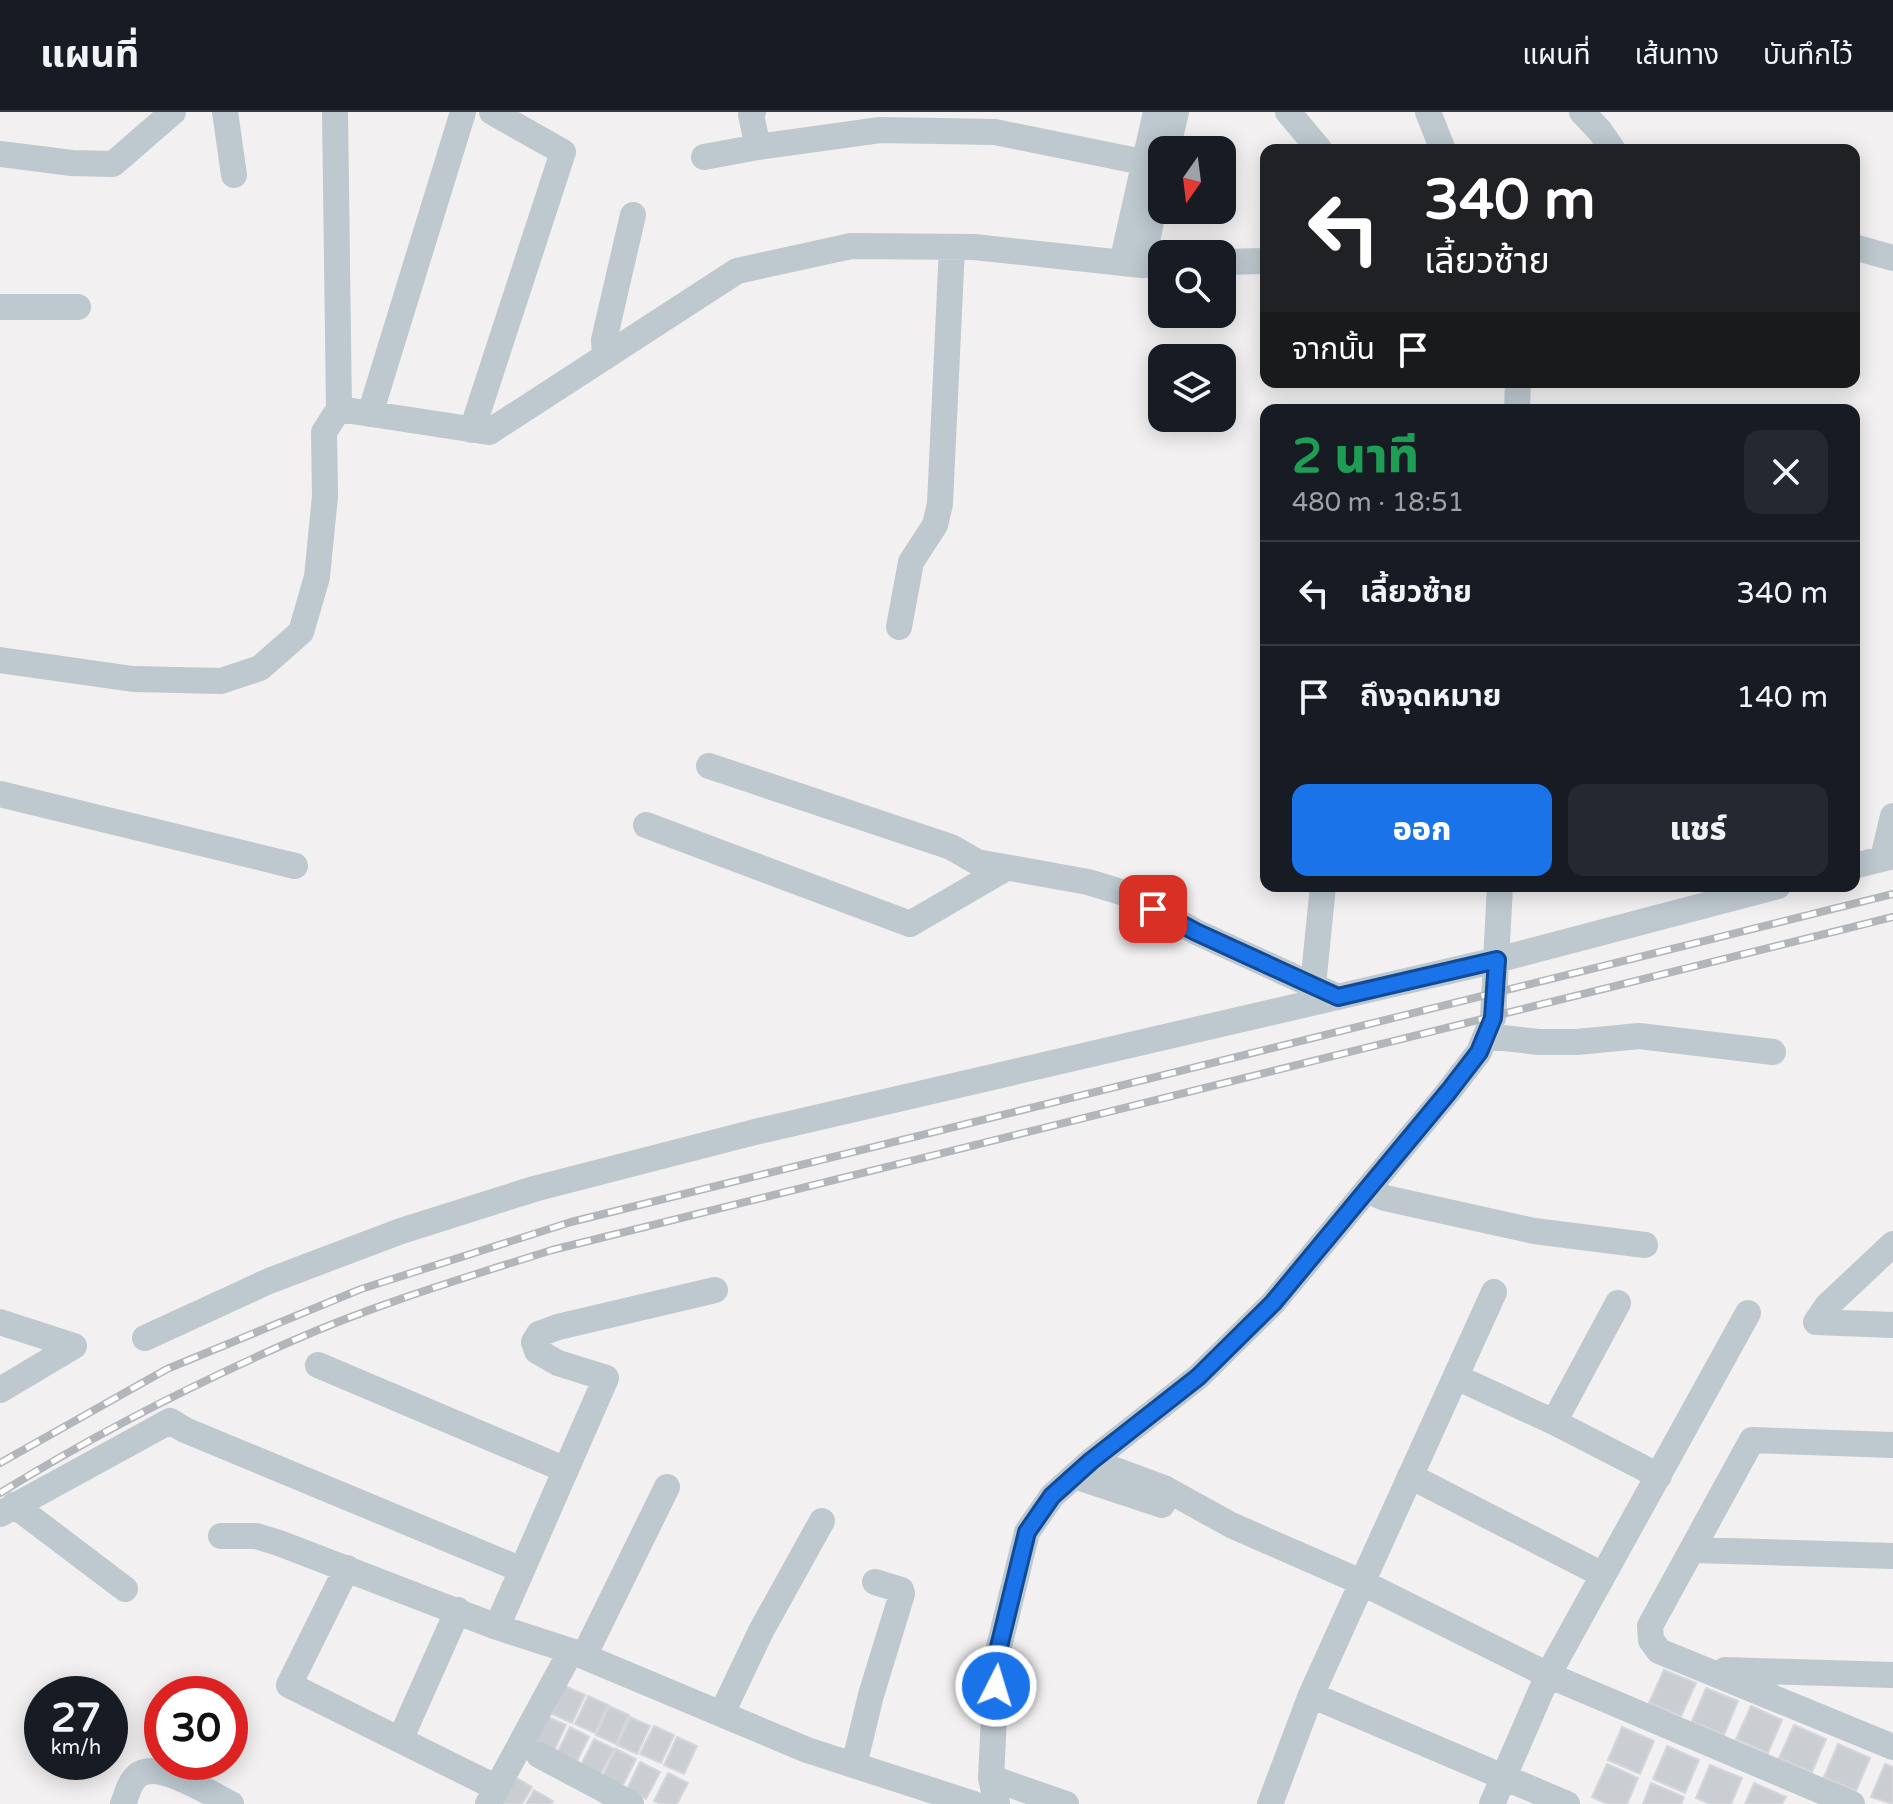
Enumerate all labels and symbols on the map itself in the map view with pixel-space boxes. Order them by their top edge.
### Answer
north arrow [1148,136,1236,224]
pin [1119,875,1187,943]
position arrow [954,1644,1038,1728]
speed limit sign: 30 [144,1676,248,1780]

